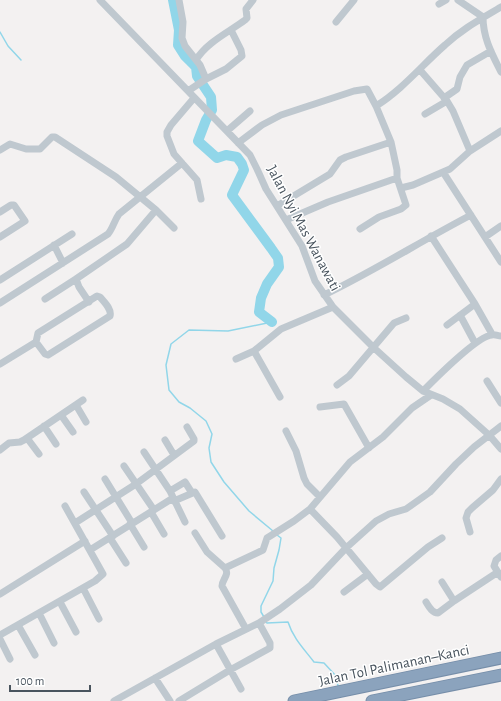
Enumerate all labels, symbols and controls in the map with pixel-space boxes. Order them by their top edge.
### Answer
street label: Jalan Nyi Mas Wanawati [264,163,343,294]
street label: Jalan Tol Palimanan–Kanci [318,642,471,689]
scale bar [10,667,90,693]
text: 100 m [16,675,44,687]

